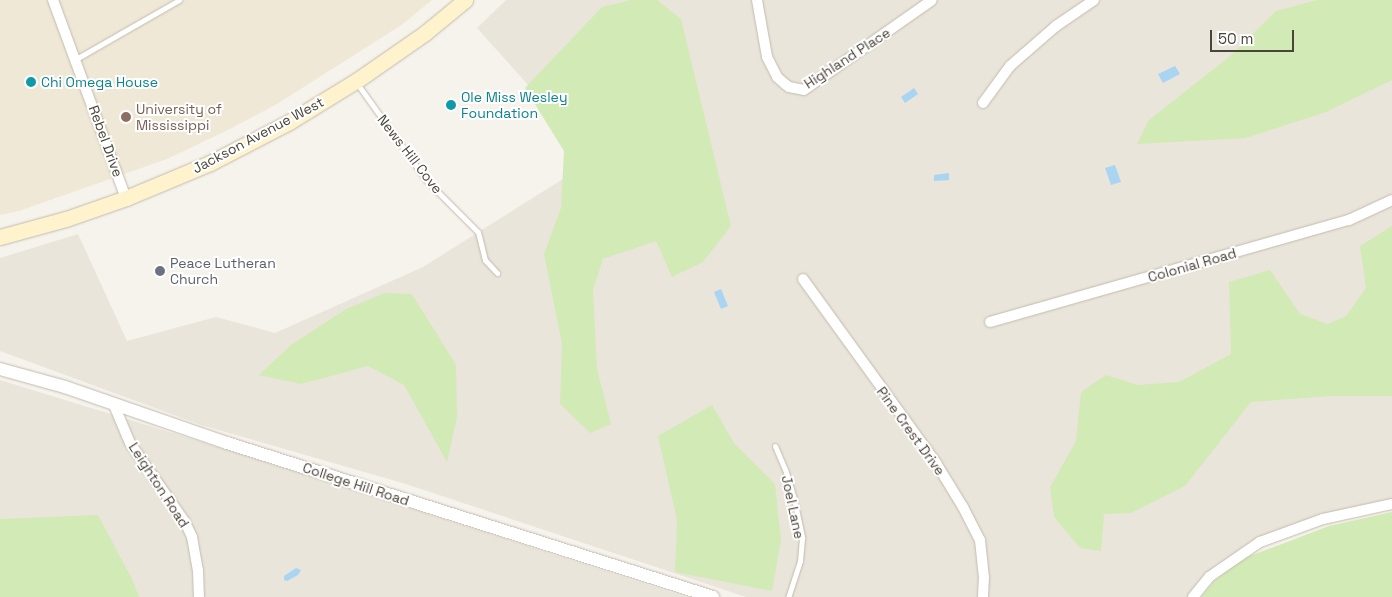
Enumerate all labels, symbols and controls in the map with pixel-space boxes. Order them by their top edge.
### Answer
scale bar [1212,20,1296,52]
street label: Highland Place [801,24,893,92]
text: 50 m [1218,29,1253,48]
place label: Chi Omega House [41,74,158,90]
marker: Chi Omega House [25,76,37,88]
place label: Ole Miss Wesley Foundation [461,89,568,121]
street label: Jackson Avenue West [189,93,327,177]
marker: Ole Miss Wesley Foundation [445,99,457,111]
place label: University of Mississippi [136,101,222,134]
street label: Rebel Drive [85,103,127,179]
marker: University of Mississippi [120,111,132,123]
street label: News Hill Cove [374,111,446,197]
street label: Colonial Road [1146,244,1238,286]
place label: Peace Lutheran Church [170,255,276,288]
marker: Peace Lutheran Church [154,265,166,277]
street label: Pine Crest Drive [873,383,949,479]
street label: Leighton Road [125,439,193,531]
street label: College Hill Road [301,459,411,509]
street label: Joel Lane [778,474,808,540]

